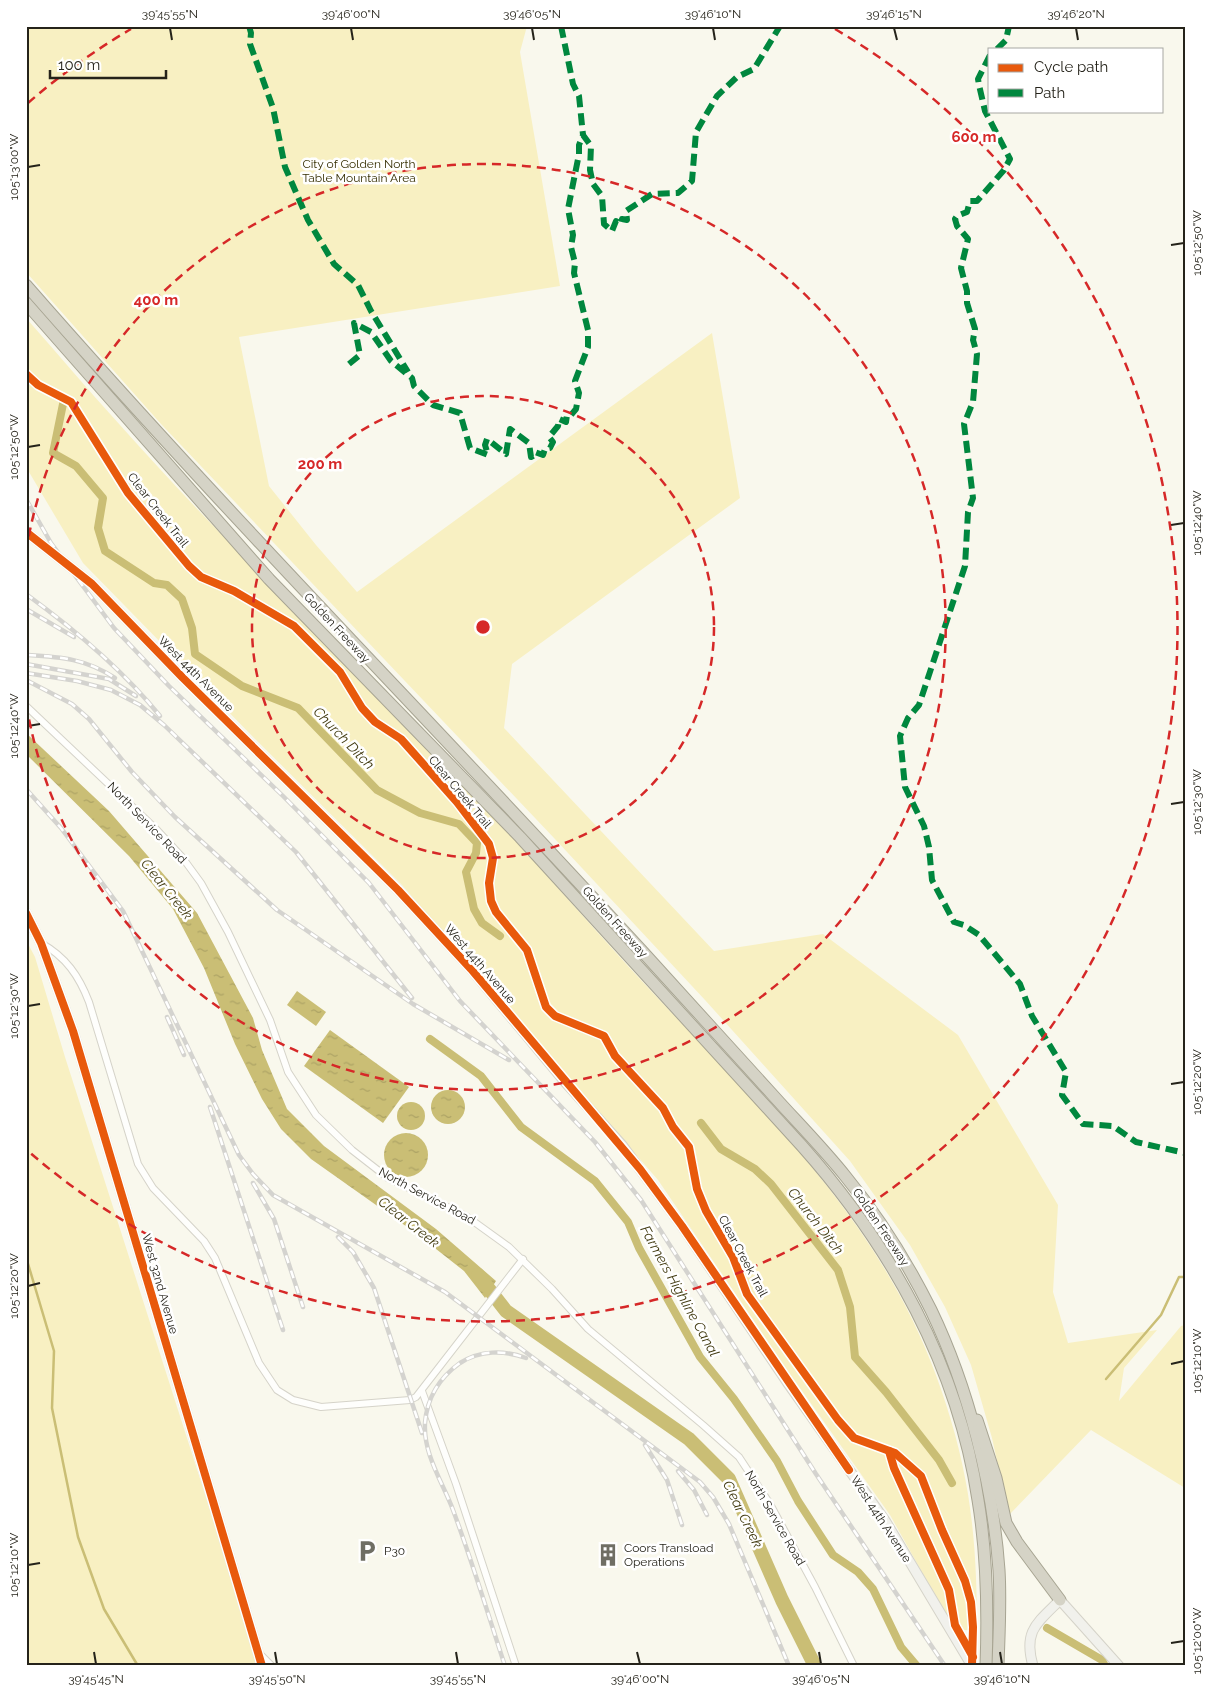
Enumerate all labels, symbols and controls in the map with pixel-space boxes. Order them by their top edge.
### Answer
text: 39°45'55"N [142,7,198,21]
text: 39°46'00"N [322,7,380,21]
text: 39°46'05"N [503,7,561,21]
text: 39°46'10"N [685,7,741,21]
text: 39°46'15"N [866,7,922,21]
text: 39°46'20"N [1047,7,1105,21]
scale bar [50,48,166,80]
legend [988,48,1164,112]
text: 100 m [58,56,100,74]
text: Cycle path [1034,58,1108,76]
text: Path [1034,84,1065,102]
text: 600 m [951,128,997,146]
text: 105°13'00"W [7,133,21,200]
park label: City of Golden North Table Mountain Area [302,157,416,185]
text: 105°12'50"W [1190,210,1204,276]
text: 400 m [134,291,178,309]
text: 105°12'50"W [7,414,21,480]
text: 200 m [298,455,342,473]
street label: Clear Creek Trail [125,470,192,550]
text: 105°12'40"W [1190,490,1204,555]
street label: Golden Freeway [301,590,373,666]
centre of rings [474,618,492,636]
street label: West 44th Avenue [155,633,237,715]
text: 105°12'40"W [7,693,21,758]
water label: Church Ditch [310,704,378,773]
street label: Clear Creek Trail [426,753,495,832]
text: 105°12'30"W [1190,769,1204,835]
street label: North Service Road [105,779,189,867]
water label: Clear Creek [138,856,196,923]
street label: Golden Freeway [579,884,651,961]
street label: West 44th Avenue [442,921,518,1007]
text: 105°12'30"W [7,973,21,1039]
text: 105°12'20"W [1190,1049,1204,1115]
street label: North Service Road [376,1165,478,1227]
water label: Church Ditch [785,1184,847,1258]
street label: Golden Freeway [850,1186,912,1269]
water label: Clear Creek [375,1193,443,1251]
street label: Clear Creek Trail [716,1213,771,1300]
water label: Farmers Highline Canal [637,1223,723,1360]
street label: West 32nd Avenue [139,1232,181,1336]
text: 105°12'20"W [7,1253,21,1319]
text: 105°12'10"W [1190,1328,1204,1393]
street label: North Service Road [742,1468,808,1568]
street label: West 44th Avenue [848,1473,914,1565]
water label: Clear Creek [720,1478,766,1551]
text: 105°12'10"W [7,1532,21,1597]
parking icon: P30 [354,1538,380,1564]
place label: Coors Transload Operations [624,1541,713,1569]
building icon: Coors Transload Operations [595,1542,621,1568]
place label: P30 [384,1544,405,1558]
text: 105°12'00"W [1190,1607,1204,1674]
text: 39°45'45"N [68,1672,124,1686]
text: 39°45'50"N [248,1672,306,1686]
text: 39°45'55"N [430,1672,486,1686]
text: 39°46'00"N [611,1672,669,1686]
text: 39°46'05"N [792,1672,850,1686]
text: 39°46'10"N [974,1672,1030,1686]

